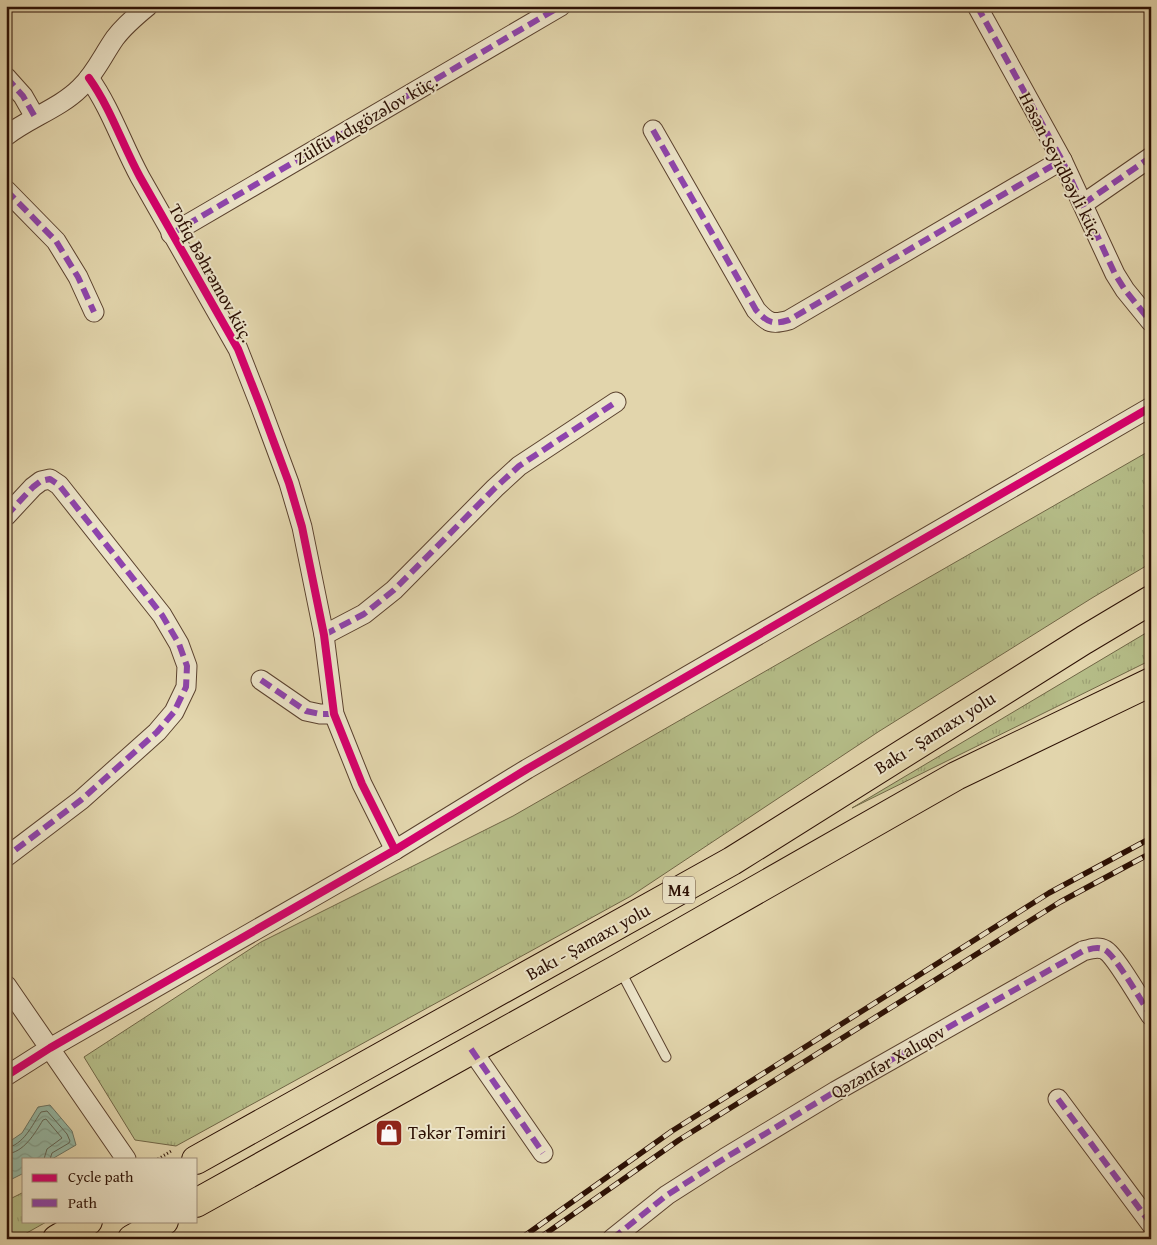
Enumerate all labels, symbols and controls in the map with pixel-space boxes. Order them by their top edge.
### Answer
street label: Zülfü Adıgözəlov küç. [289,67,443,172]
street label: Həsən Seyidbəyli küç. [1012,87,1110,244]
street label: Tofiq Bəhrəmov küç. [162,198,261,347]
street label: Bakı - Şamaxı yolu [869,684,1001,781]
road number: M4 [663,876,695,904]
street label: Bakı - Şamaxı yolu [521,896,655,987]
street label: Qəzənfər Xalıqov [825,1018,950,1105]
shop icon: Təkər Təmiri [374,1118,404,1148]
place label: Təkər Təmiri [408,1119,506,1146]
legend [22,1158,198,1222]
text: Cycle path [68,1166,134,1187]
text: Path [68,1192,97,1213]

